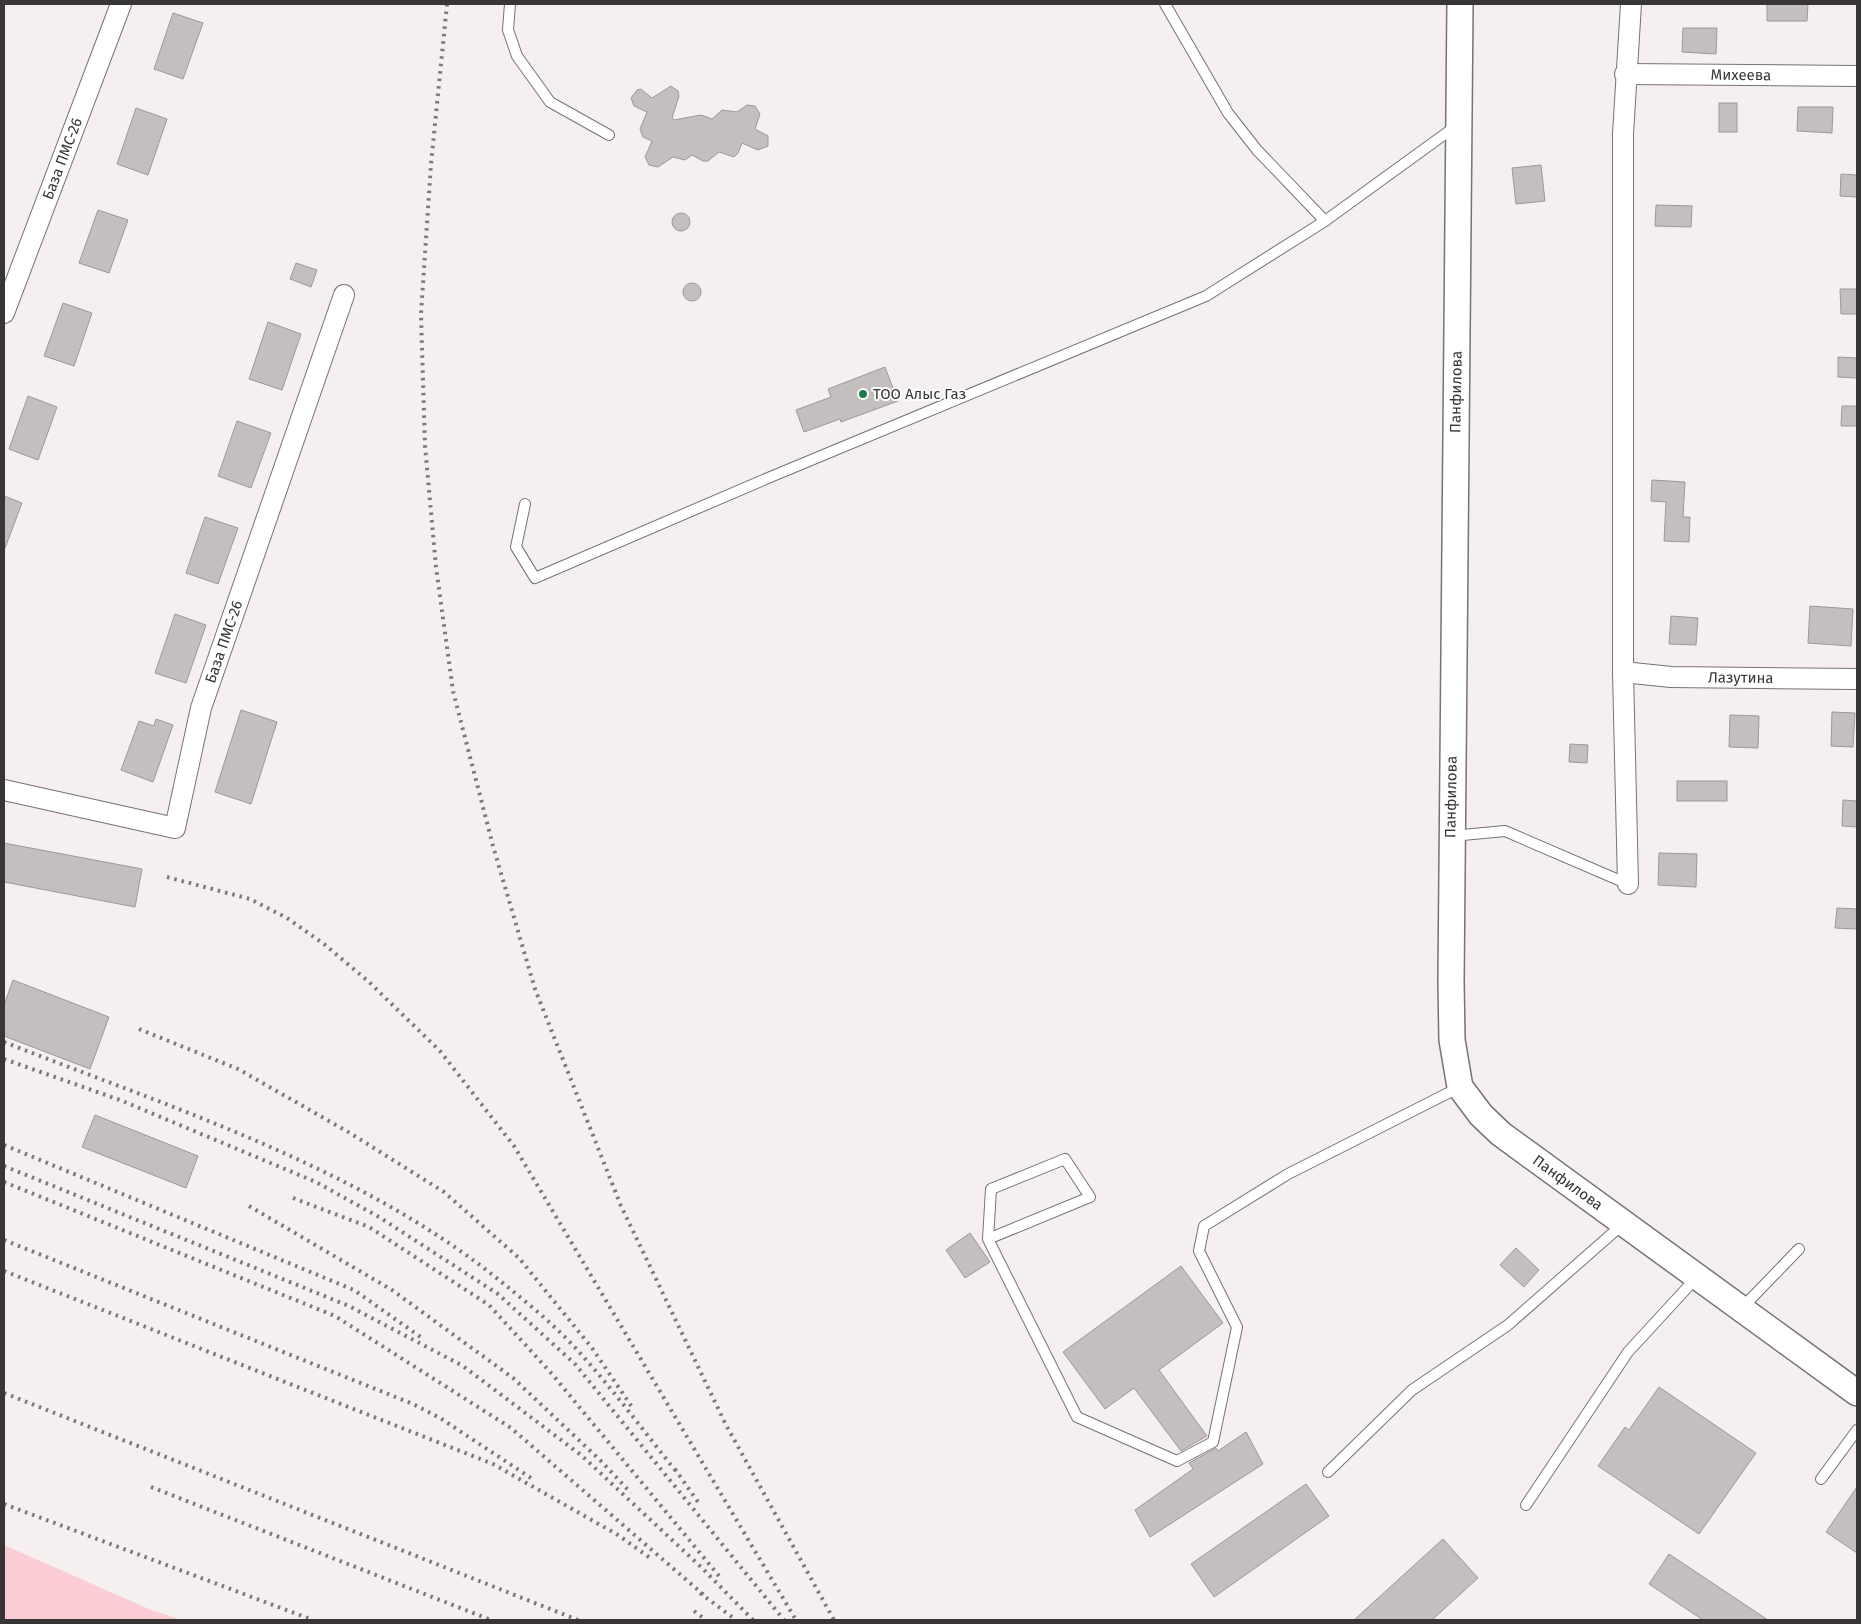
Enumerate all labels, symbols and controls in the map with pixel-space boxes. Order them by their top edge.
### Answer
street label: Михеева [1711,66,1771,84]
street label: База ПМС-26 [39,115,86,202]
street label: Панфилова [1446,351,1466,433]
place label: ТОО Алыс Газ [873,385,966,403]
marker: ТОО Алыс Газ [857,388,869,400]
street label: База ПМС-26 [201,598,247,685]
street label: Лазутина [1708,668,1774,687]
street label: Панфилова [1441,756,1461,838]
street label: Панфилова [1529,1151,1606,1214]

